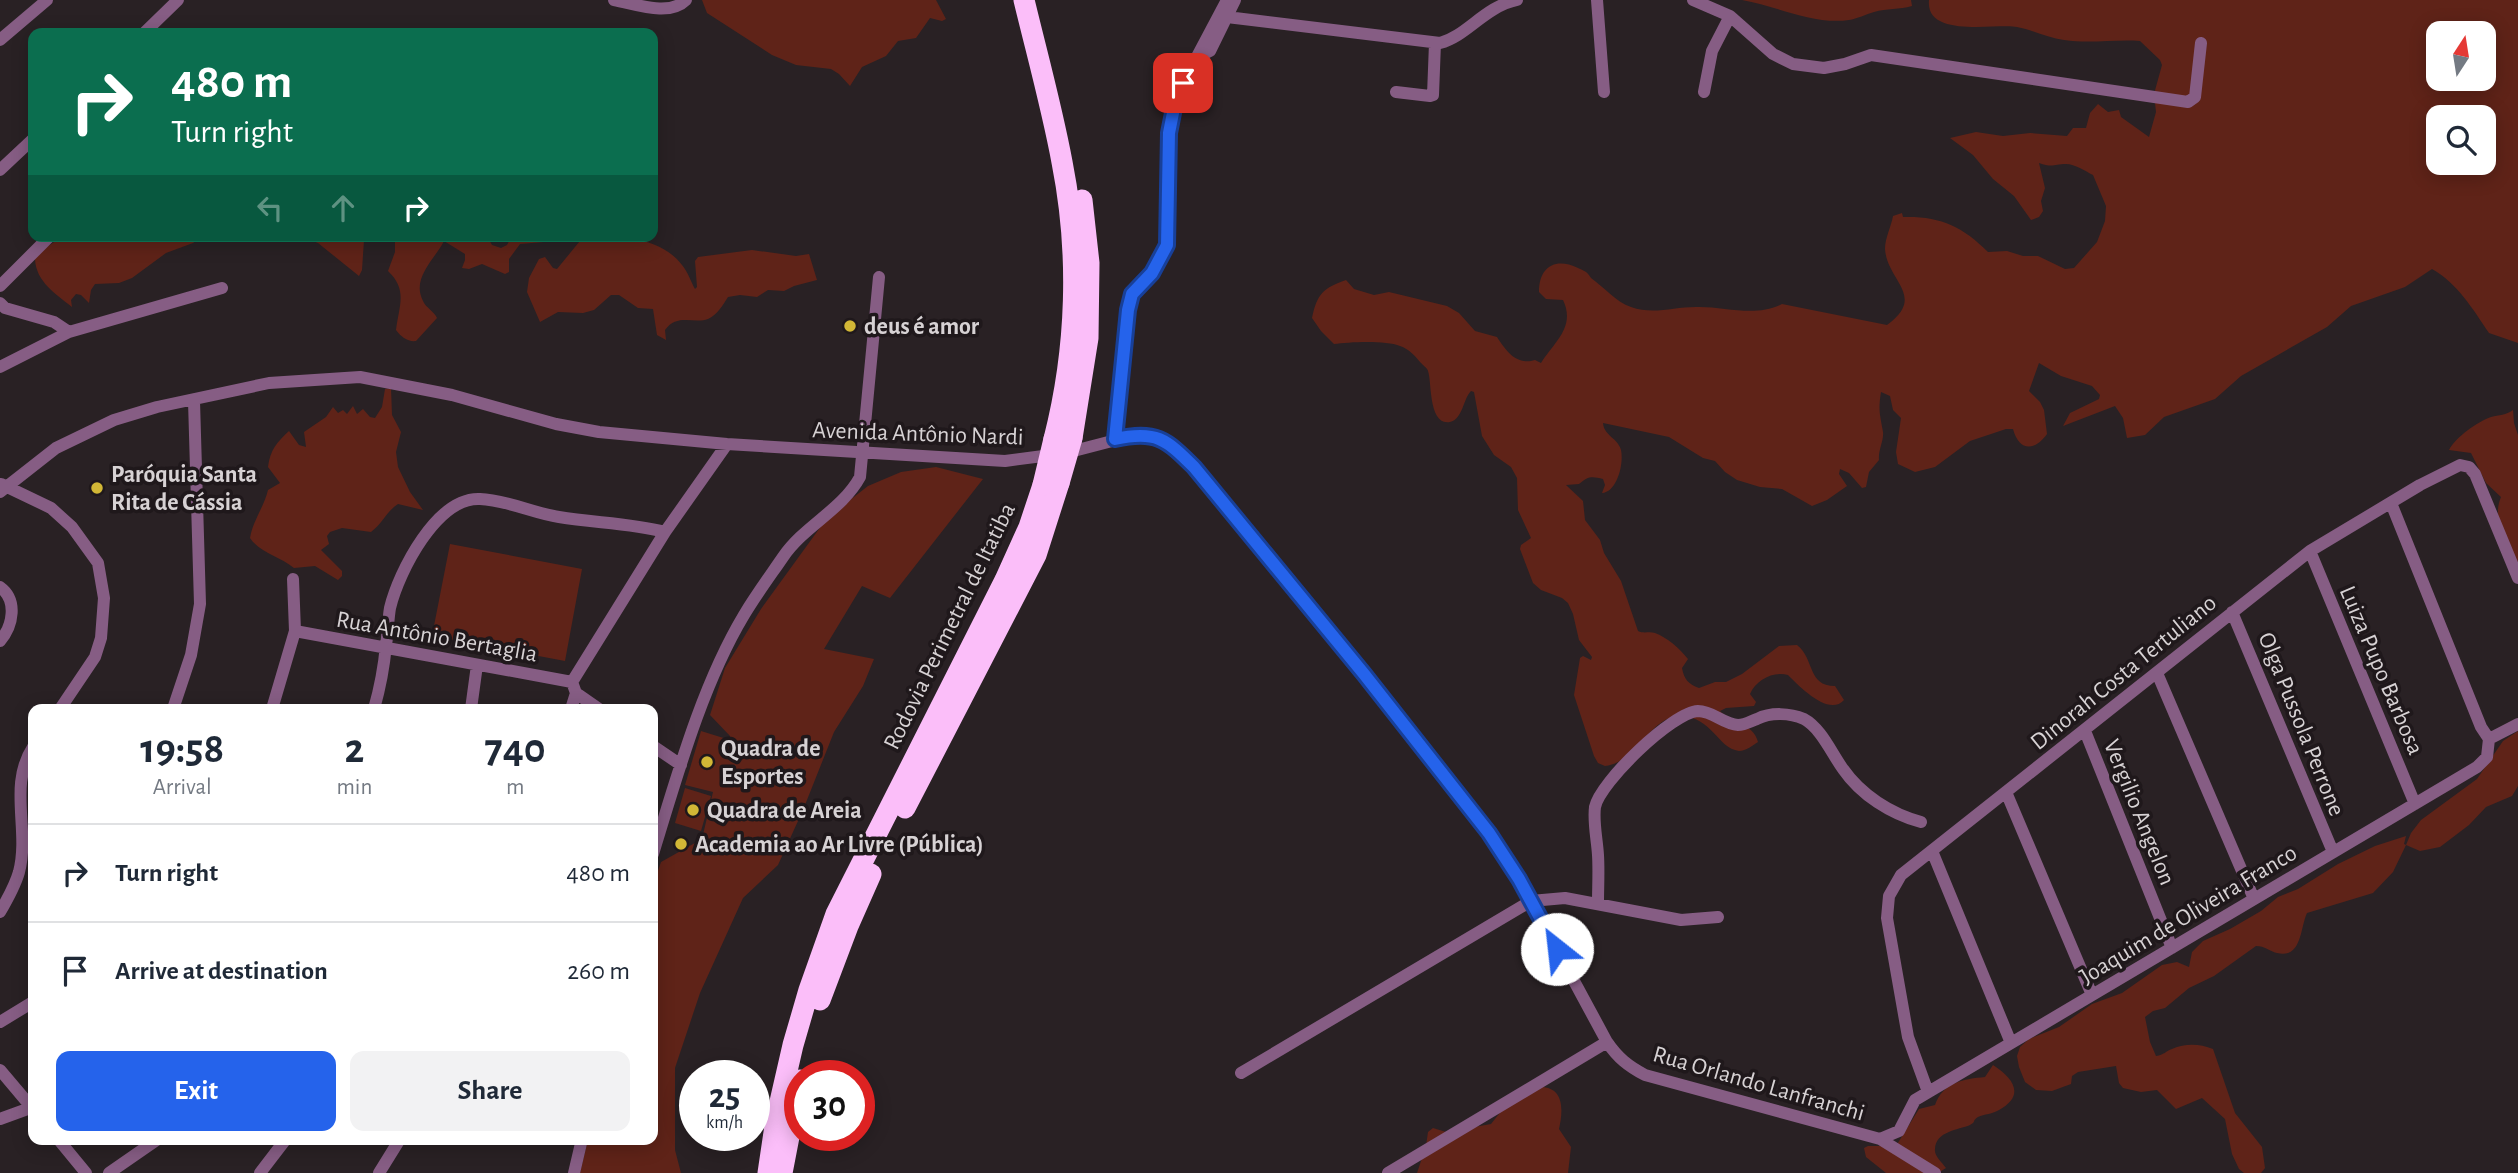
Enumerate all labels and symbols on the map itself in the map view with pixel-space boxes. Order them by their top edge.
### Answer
north arrow [2426,21,2496,91]
pin [1153,53,1213,113]
place label: deus é amor [864,315,980,339]
marker: deus é amor [842,318,858,334]
street label: Avenida Antônio Nardi [812,418,1024,450]
place label: Paróquia Santa Rita de Cássia [111,463,257,515]
marker: Paróquia Santa Rita de Cássia [89,480,105,496]
street label: Rodovia Perimetral de Itatiba [880,499,1020,753]
street label: Luiza Pupo Barbosa [2335,582,2427,758]
street label: Dinorah Costa Tertuliano [2026,591,2221,755]
street label: Rua Antônio Bertaglia [334,607,539,666]
street label: Olga Pussola Perrone [2253,629,2349,820]
street label: Vergilio Angelon [2099,736,2179,889]
place label: Quadra de Esportes [721,737,821,789]
marker: Quadra de Esportes [699,754,715,770]
place label: Quadra de Areia [707,799,862,823]
marker: Quadra de Areia [685,802,701,818]
place label: Academia ao Ar Livre (Pública) [695,833,984,857]
marker: Academia ao Ar Livre (Pública) [673,836,689,852]
street label: Joaquim de Oliveira Franco [2076,841,2301,989]
position arrow [1520,912,1594,986]
street label: Rua Orlando Lanfranchi [1650,1042,1867,1126]
speed limit sign: 30 [784,1060,875,1151]

